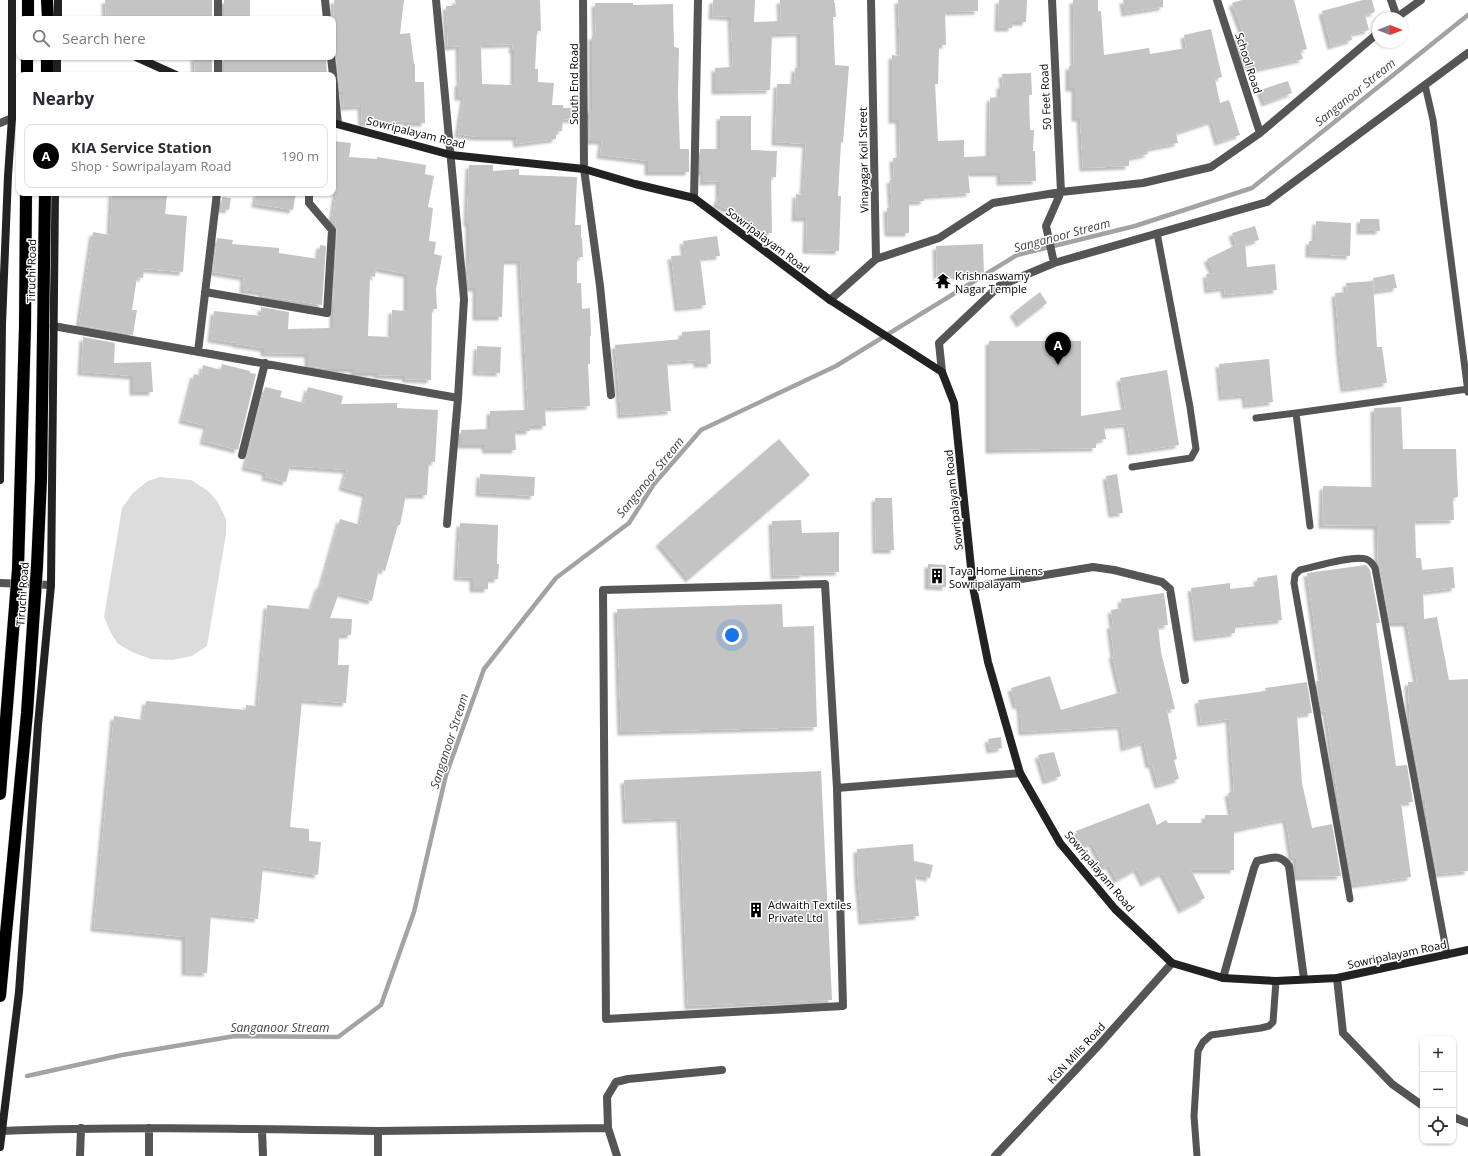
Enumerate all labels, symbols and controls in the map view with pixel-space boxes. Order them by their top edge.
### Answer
north arrow [1372,12,1408,48]
search box [16,16,336,60]
icon: search [30,27,52,49]
text: Search here [62,28,146,48]
street label: School Road [1232,31,1266,95]
street label: South End Road [566,43,581,125]
water label: Sanganoor Stream [1311,54,1399,130]
street label: 50 Feet Road [1036,63,1054,131]
text: Nearby [32,87,94,110]
street label: Vinayagar Koil Street [855,107,871,213]
street label: Sowripalayam Road [365,112,467,152]
text: KIA Service Station [71,137,212,157]
text: A [42,147,50,165]
text: 190 m [281,147,319,165]
text: Shop · Sowripalayam Road [71,157,232,175]
street label: Sowripalayam Road [723,204,813,276]
water label: Sanganoor Stream [1012,214,1112,256]
street label: Tiruchi Road [23,239,39,303]
place label: Krishnaswamy Nagar Temple [955,268,1030,296]
temple icon: Krishnaswamy Nagar Temple [934,272,952,290]
pin: A [1045,332,1071,365]
water label: Sanganoor Stream [612,433,688,521]
street label: Sowripalayam Road [940,449,966,551]
street label: Tiruchi Road [12,562,32,626]
place label: Taya Home Linens Sowripalayam [949,563,1043,591]
building icon: Taya Home Linens Sowripalayam [928,567,946,585]
your location [722,625,742,645]
water label: Sanganoor Stream [426,691,472,791]
street label: Sowripalayam Road [1062,827,1138,915]
place label: Adwaith Textiles Private Ltd [768,897,852,925]
building icon: Adwaith Textiles Private Ltd [747,901,765,919]
street label: Sowripalayam Road [1346,936,1448,972]
water label: Sanganoor Stream [230,1019,330,1036]
street label: KGN Mills Road [1044,1019,1108,1087]
map controls [1420,1036,1456,1144]
button: + [1420,1036,1456,1072]
button: − [1420,1072,1456,1108]
button: locate [1420,1108,1456,1144]

